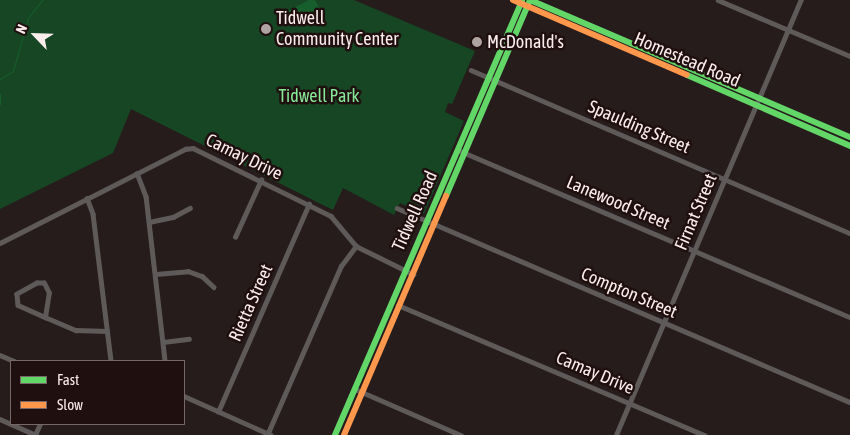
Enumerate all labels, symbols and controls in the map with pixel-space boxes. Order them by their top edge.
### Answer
place label: Tidwell Community Center [276,8,399,50]
north arrow [10,10,60,60]
text: N [12,22,30,36]
marker: Tidwell Community Center [260,23,272,35]
street label: Homestead Road [631,28,743,92]
place label: McDonald's [487,31,564,53]
marker: McDonald's [471,36,483,48]
park label: Tidwell Park [278,85,360,107]
street label: Spaulding Street [585,96,693,158]
street label: Camay Drive [202,129,286,185]
street label: Tidwell Road [388,168,442,254]
street label: Firnat Street [670,171,722,253]
street label: Lanewood Street [563,172,673,234]
street label: Rietta Street [224,261,278,345]
street label: Compton Street [578,263,680,323]
street label: Camay Drive [553,347,637,399]
legend [10,360,185,425]
text: Fast [57,371,79,388]
text: Slow [57,396,83,413]

